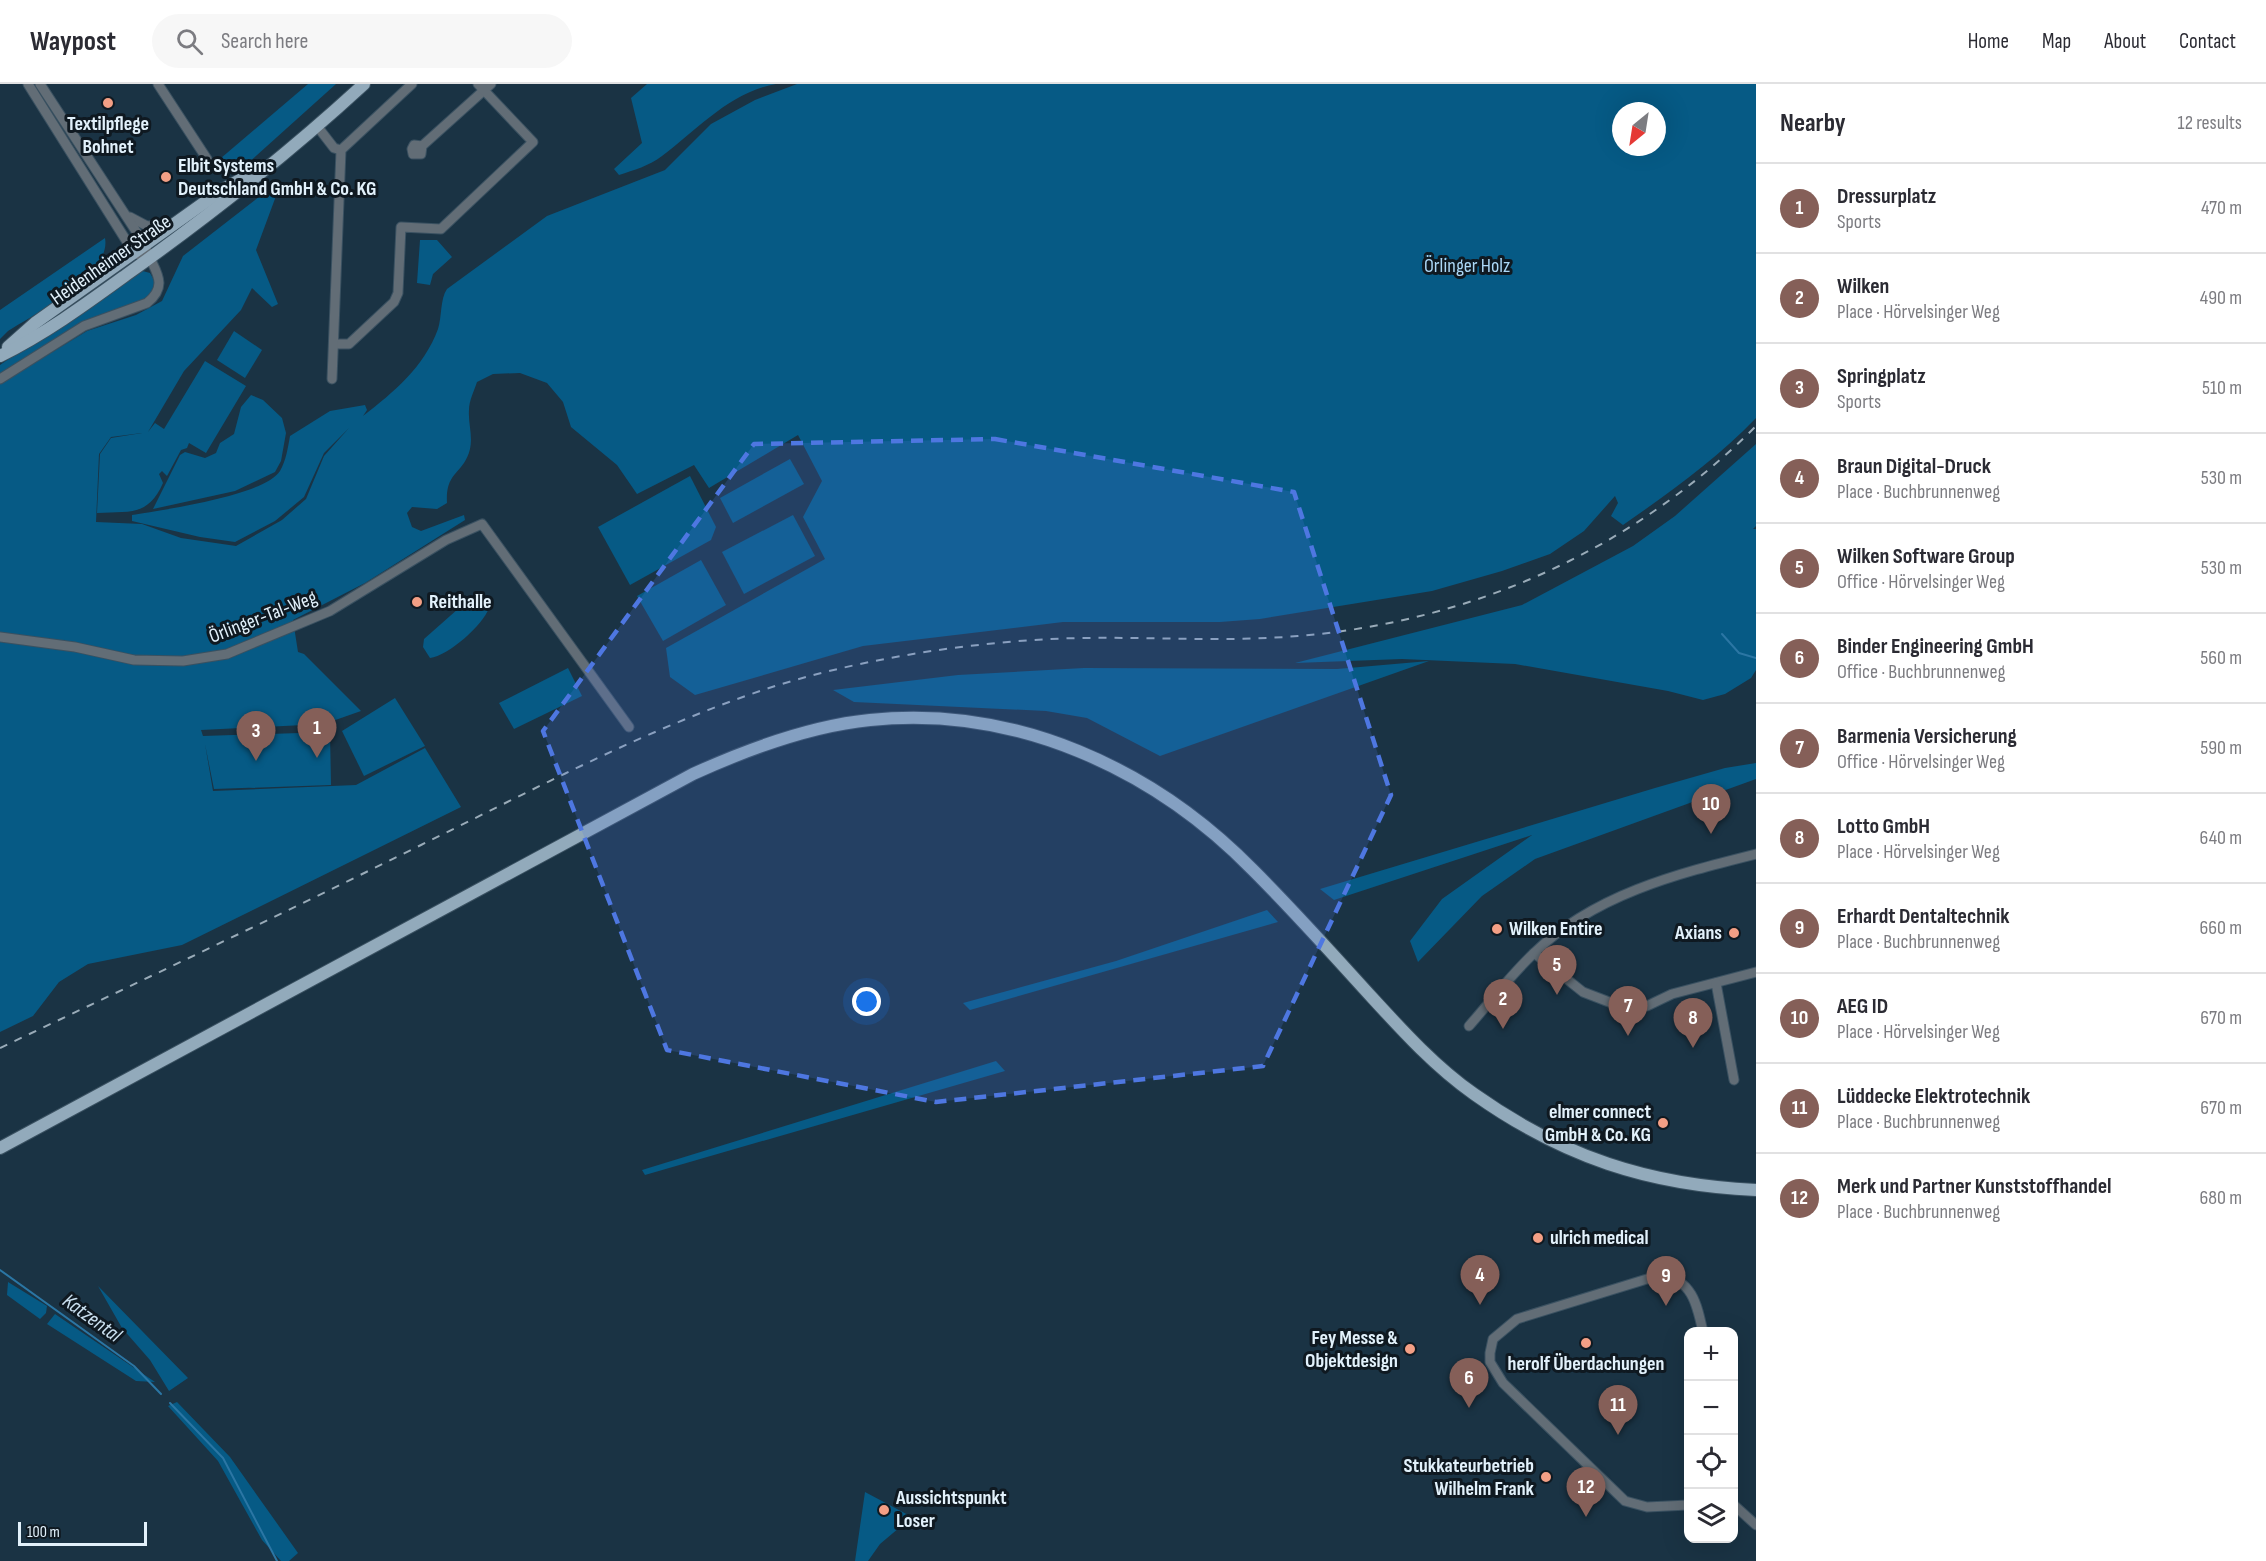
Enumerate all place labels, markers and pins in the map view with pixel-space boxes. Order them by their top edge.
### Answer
marker: Textilpflege Bohnet [101,96,115,110]
place label: Textilpflege Bohnet [67,112,149,159]
place label: Elbit Systems Deutschland GmbH & Co. KG [178,154,376,201]
marker: Elbit Systems Deutschland GmbH & Co. KG [159,170,173,184]
place label: Reithalle [429,590,492,614]
marker: Reithalle [410,595,424,609]
pin: 1 [298,708,336,758]
pin: 3 [236,712,276,761]
pin: 10 [1692,784,1730,834]
place label: Wilken Entire [1509,917,1603,941]
place label: Axians [1674,921,1722,945]
marker: Wilken Entire [1490,922,1504,936]
marker: Axians [1727,926,1741,940]
pin: 5 [1538,946,1576,995]
pin: 2 [1484,980,1522,1029]
pin: 7 [1608,986,1648,1036]
pin: 8 [1674,998,1712,1048]
place label: elmer connect GmbH & Co. KG [1545,1100,1651,1147]
marker: elmer connect GmbH & Co. KG [1656,1116,1670,1130]
place label: ulrich medical [1550,1226,1649,1250]
marker: ulrich medical [1531,1231,1545,1245]
pin: 4 [1460,1256,1500,1305]
pin: 9 [1646,1256,1686,1306]
place label: Fey Messe & Objektdesign [1305,1326,1398,1373]
marker: herolf Überdachungen [1579,1336,1593,1350]
marker: Fey Messe & Objektdesign [1403,1342,1417,1356]
place label: herolf Überdachungen [1508,1352,1664,1376]
pin: 6 [1450,1358,1488,1408]
pin: 11 [1598,1386,1638,1435]
place label: Stukkateurbetrieb Wilhelm Frank [1403,1454,1535,1501]
pin: 12 [1566,1468,1606,1517]
marker: Stukkateurbetrieb Wilhelm Frank [1539,1470,1553,1484]
place label: Aussichtspunkt Loser [895,1486,1007,1533]
marker: Aussichtspunkt Loser [877,1503,891,1517]

